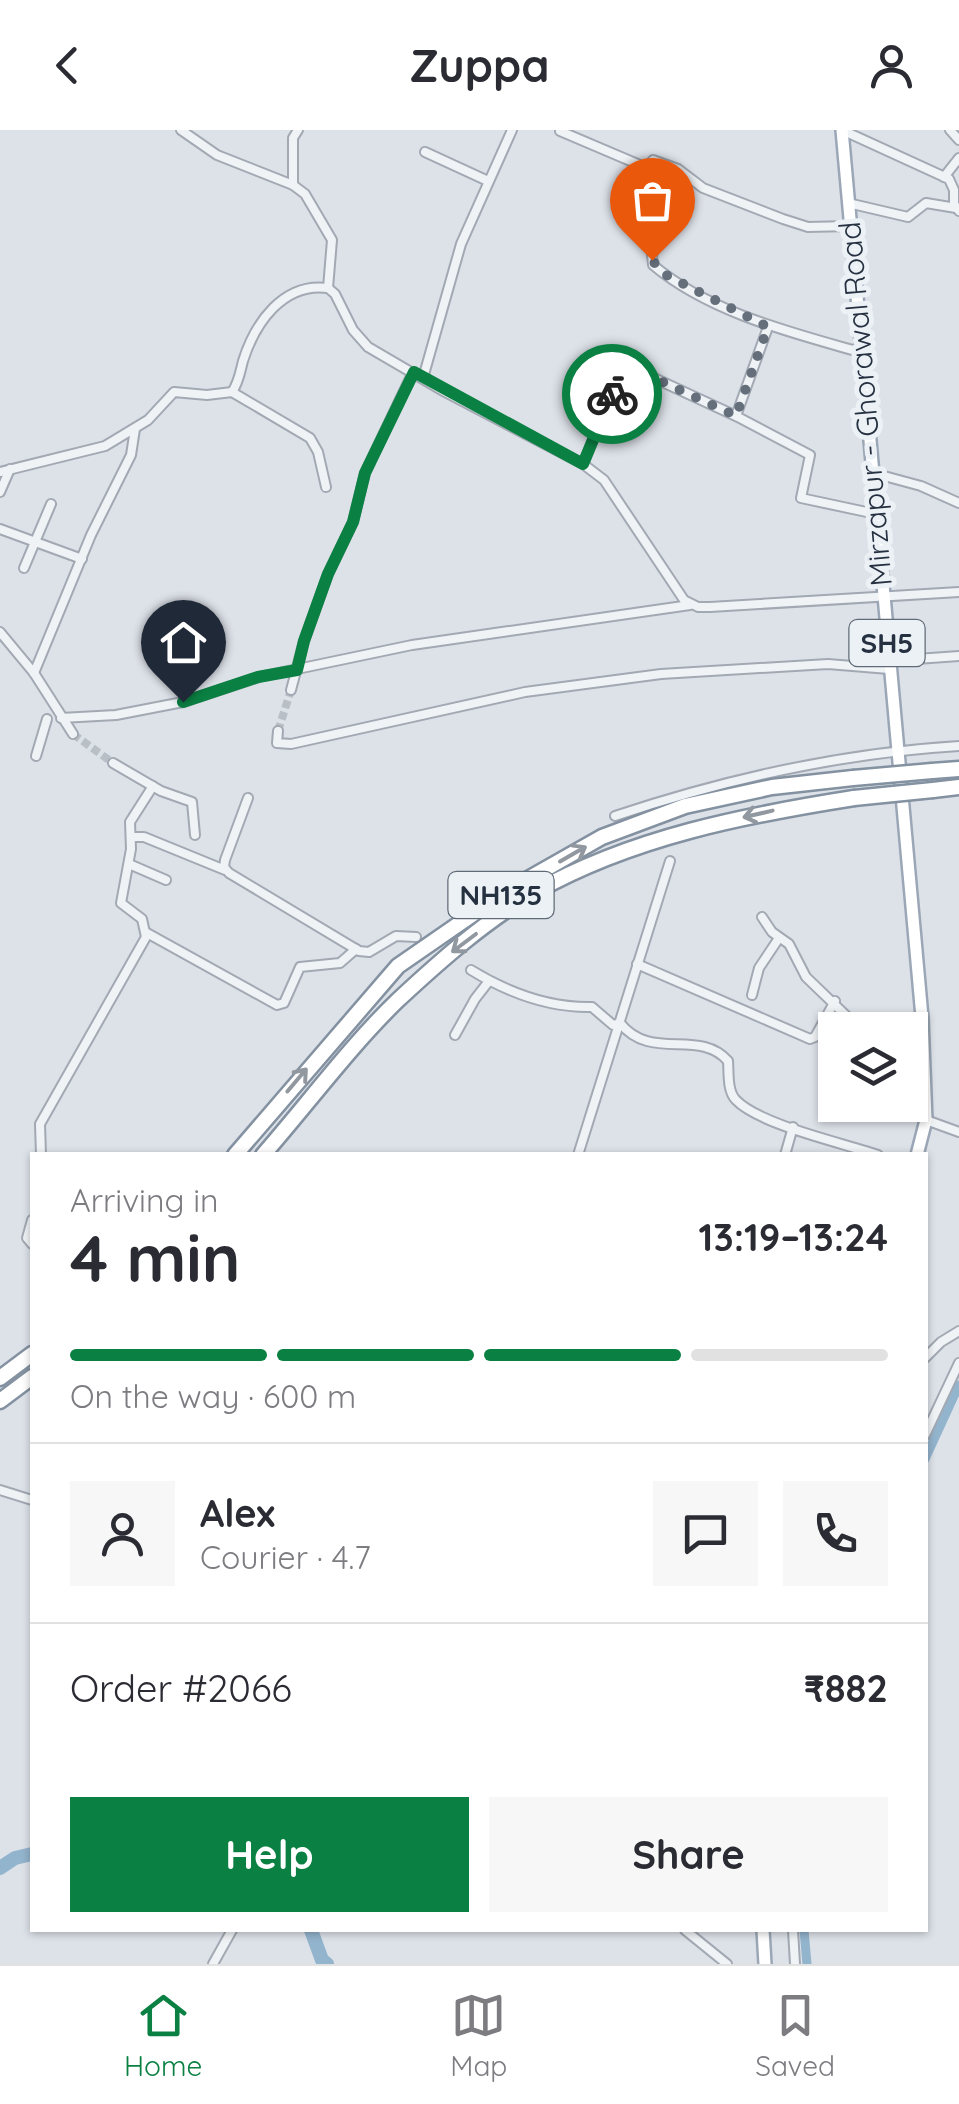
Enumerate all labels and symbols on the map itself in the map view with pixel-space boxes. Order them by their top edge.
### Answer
pin [610,158,695,261]
street label: Mirzapur - Ghorawal Road [830,220,900,588]
courier [562,344,662,444]
pin [141,600,226,703]
road number: SH5 [850,620,924,666]
one-way arrow [743,806,775,824]
one-way arrow [558,844,587,864]
road number: NH135 [448,872,554,918]
one-way arrow [451,933,478,954]
one-way arrow [286,1068,308,1094]

